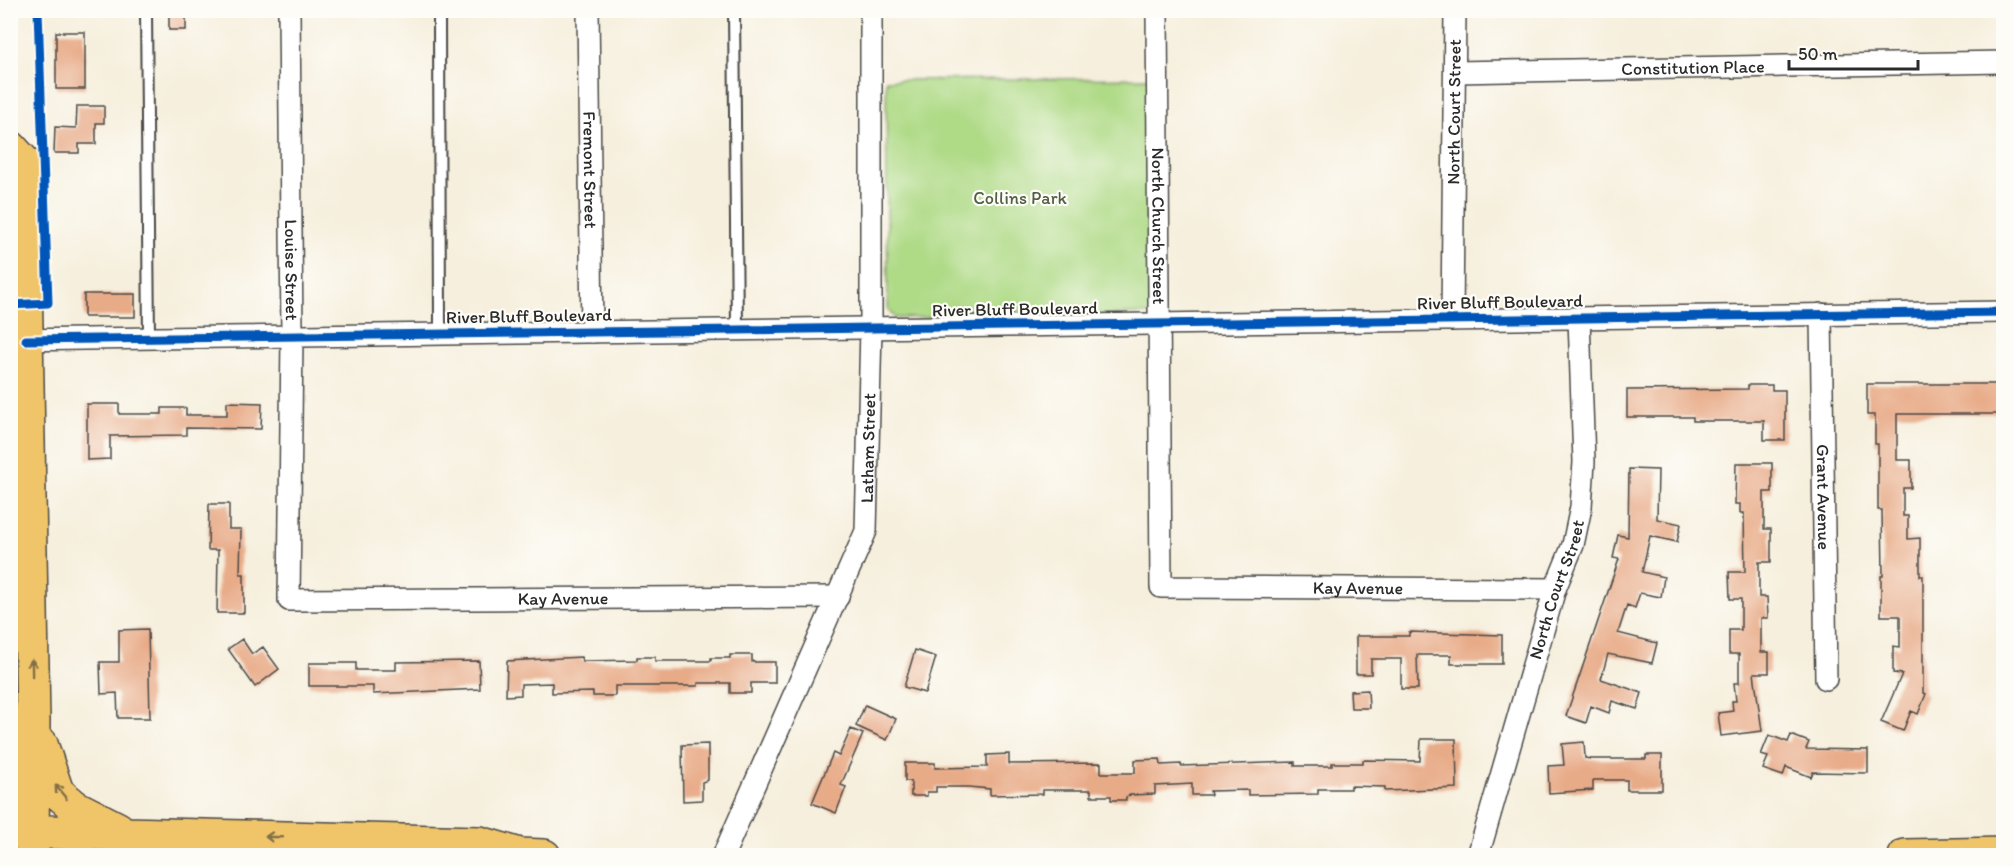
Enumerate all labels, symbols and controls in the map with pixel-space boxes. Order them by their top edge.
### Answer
scale bar [1789,33,1918,71]
street label: North Court Street [1442,39,1466,185]
text: 50 m [1798,43,1838,65]
street label: Constitution Place [1621,55,1765,80]
street label: Fremont Street [578,111,602,229]
street label: North Church Street [1147,147,1170,305]
park label: Collins Park [973,187,1067,209]
street label: Louise Street [280,219,303,321]
street label: River Bluff Boulevard [1417,290,1583,314]
street label: River Bluff Boulevard [932,297,1098,321]
street label: River Bluff Boulevard [446,304,612,328]
street label: Latham Street [856,393,880,503]
street label: Grant Avenue [1812,444,1835,550]
street label: North Court Street [1524,518,1589,662]
street label: Kay Avenue [1313,577,1403,599]
street label: Kay Avenue [518,587,608,610]
one-way arrow [26,658,38,678]
one-way arrow [55,785,69,801]
one-way arrow [265,831,285,843]

